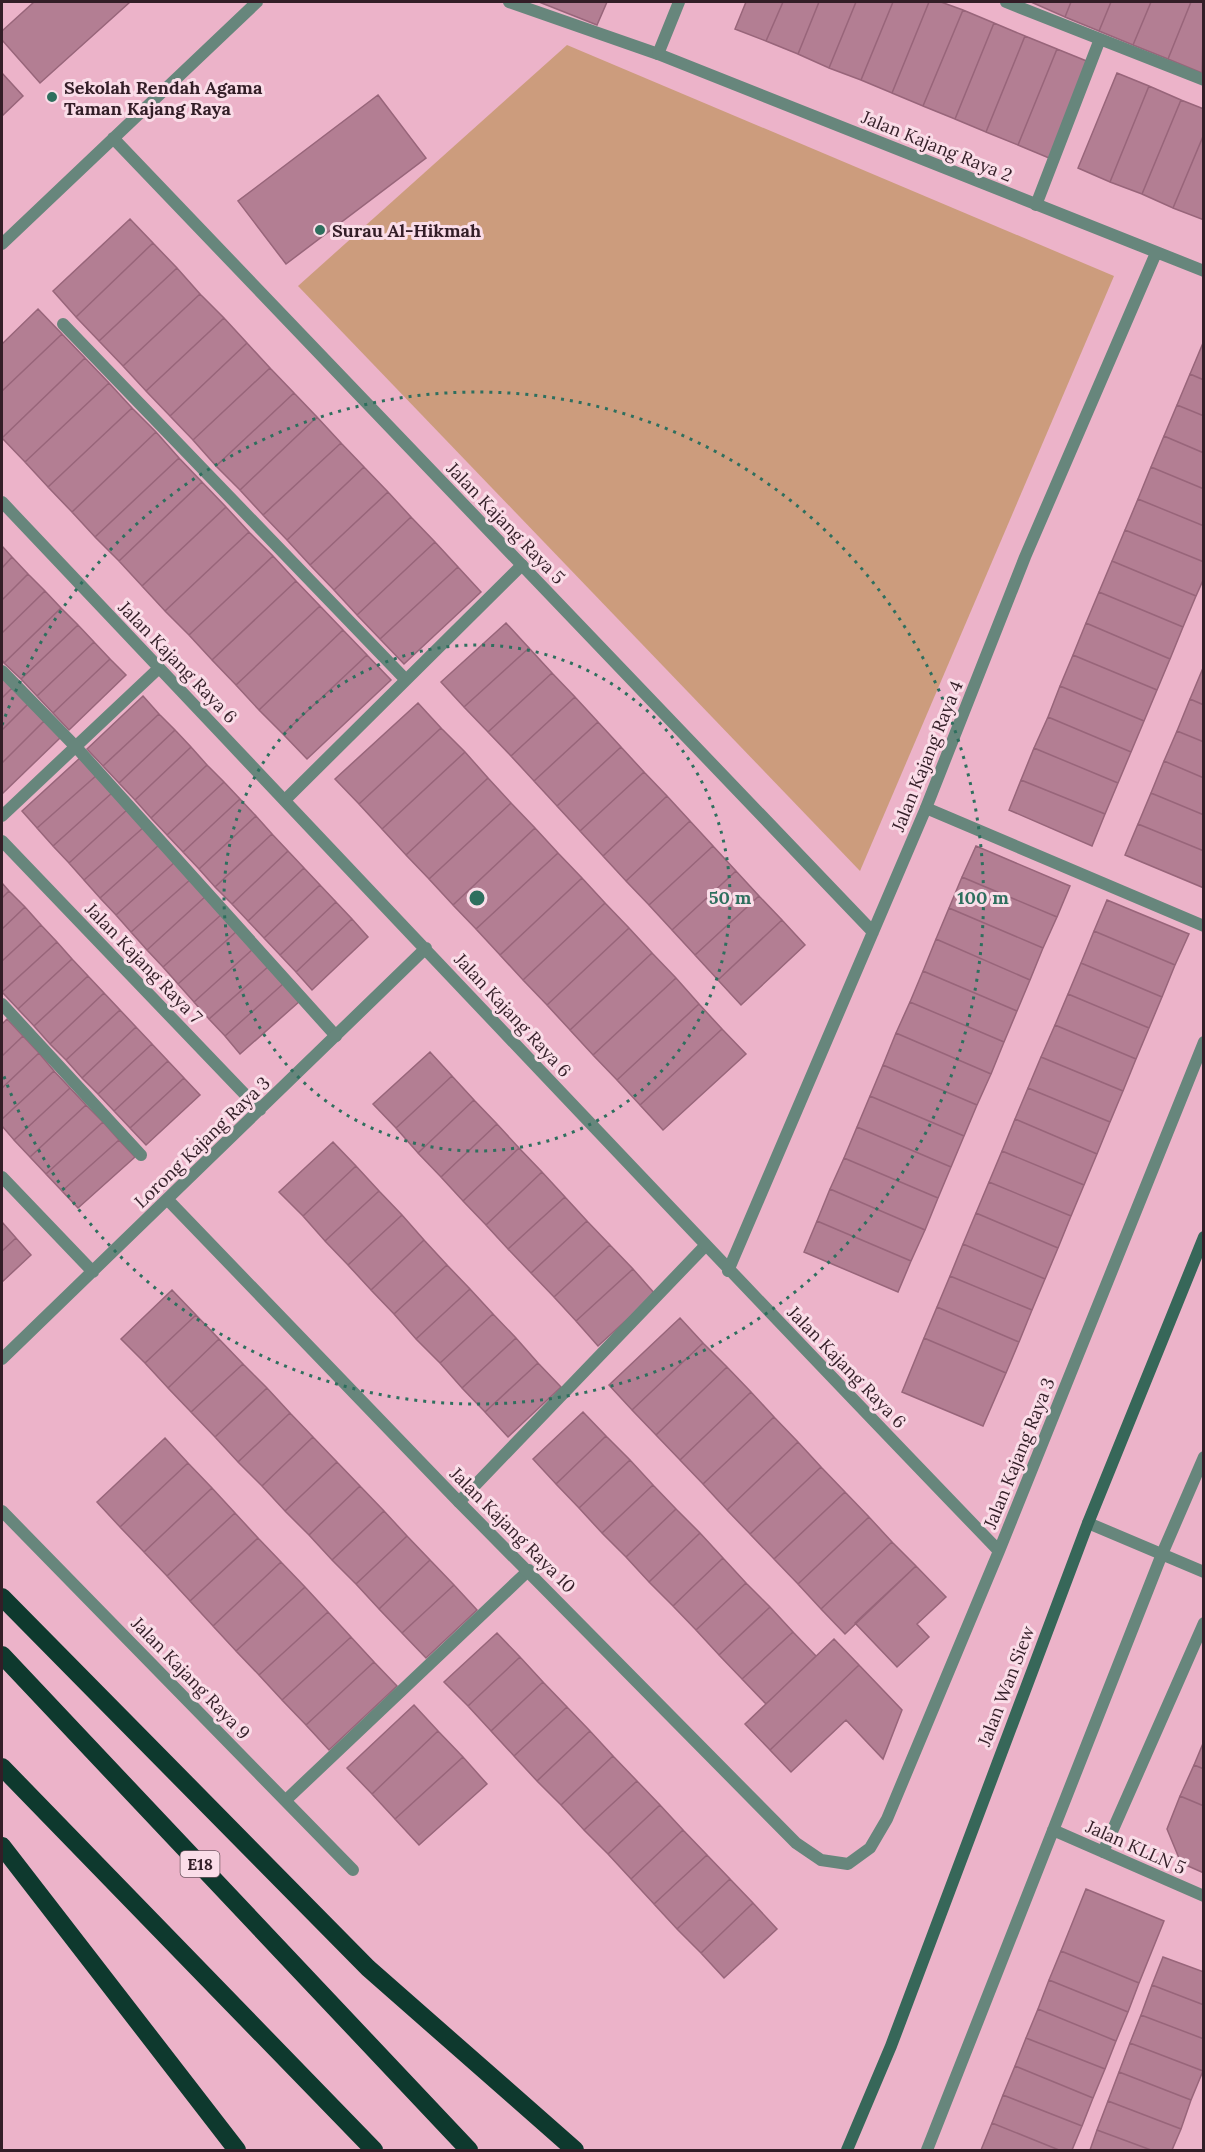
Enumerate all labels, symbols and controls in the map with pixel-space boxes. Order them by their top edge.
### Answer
place label: Sekolah Rendah Agama Taman Kajang Raya [64,76,263,120]
marker: Sekolah Rendah Agama Taman Kajang Raya [45,90,59,104]
street label: Jalan Kajang Raya 2 [857,105,1016,187]
place label: Surau Al-Hikmah [332,219,481,242]
marker: Surau Al-Hikmah [313,223,327,237]
street label: Jalan Kajang Raya 5 [441,457,570,589]
street label: Jalan Kajang Raya 6 [113,595,242,728]
street label: Jalan Kajang Raya 4 [886,677,968,836]
text: 50 m [709,886,752,909]
text: 100 m [957,886,1009,909]
centre of rings [467,888,487,908]
street label: Jalan Kajang Raya 7 [80,897,207,1028]
street label: Jalan Kajang Raya 6 [449,948,576,1082]
street label: Lorong Kajang Raya 3 [129,1071,275,1213]
street label: Jalan Kajang Raya 6 [782,1300,911,1433]
street label: Jalan Kajang Raya 3 [978,1374,1060,1533]
street label: Jalan Kajang Raya 10 [445,1462,581,1598]
street label: Jalan Kajang Raya 9 [126,1611,255,1744]
street label: Jalan Wan Siew [972,1622,1040,1750]
street label: Jalan KLLN 5 [1082,1814,1190,1879]
road number: E18 [180,1851,220,1877]

